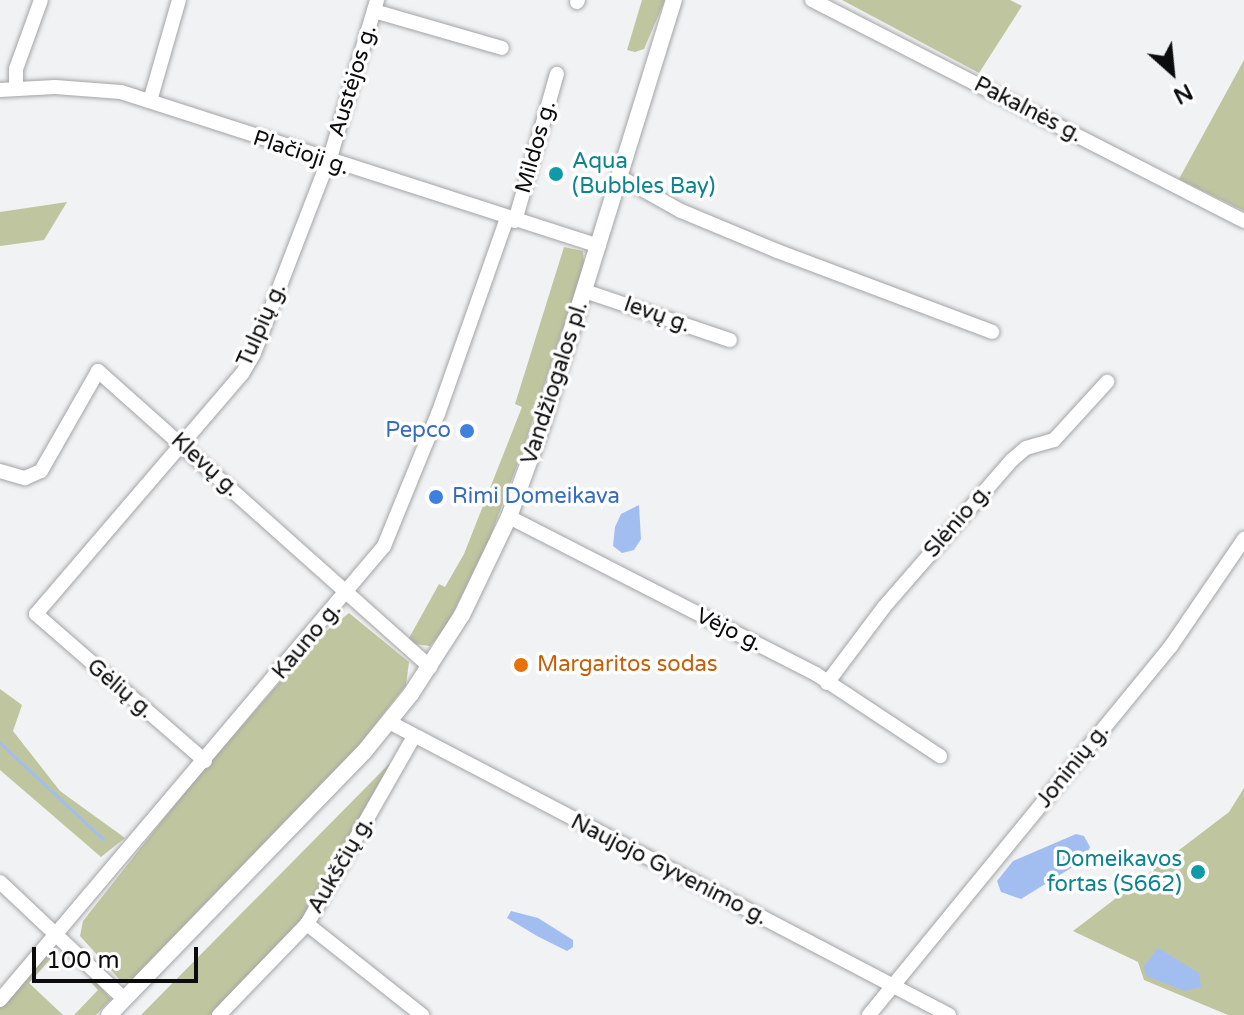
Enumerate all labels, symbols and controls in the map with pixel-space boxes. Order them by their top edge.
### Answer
street label: Austėjos g. [323,22,383,140]
north arrow [1132,32,1212,112]
street label: Pakalnės g. [969,71,1087,149]
text: N [1169,78,1197,109]
street label: Mildos g. [510,98,562,196]
street label: Plačioji g. [250,125,352,181]
place label: Aqua (Bubbles Bay) [572,148,715,200]
marker: Aqua (Bubbles Bay) [547,165,565,183]
street label: Tulpių g. [232,279,292,371]
street label: Ievų g. [620,291,694,339]
street label: Vandžiogalos pl. [516,298,594,468]
place label: Pepco [385,418,451,444]
marker: Pepco [458,422,476,440]
street label: Klevų g. [165,427,245,503]
street label: Slėnio g. [919,479,997,563]
place label: Rimi Domeikava [452,484,620,510]
marker: Rimi Domeikava [427,488,445,506]
street label: Kauno g. [267,597,347,685]
street label: Vėjo g. [691,603,767,657]
place label: Margaritos sodas [537,652,718,678]
street label: Gėlių g. [81,654,159,724]
marker: Margaritos sodas [512,656,530,674]
street label: Joninių g. [1031,719,1115,813]
street label: Naujojo Gyvenimo g. [566,809,772,931]
street label: Aukščių g. [303,812,379,918]
place label: Domeikavos fortas (S662) [1047,846,1182,898]
marker: Domeikavos fortas (S662) [1189,863,1207,881]
scale bar [36,931,202,981]
text: 100 m [46,946,120,975]

